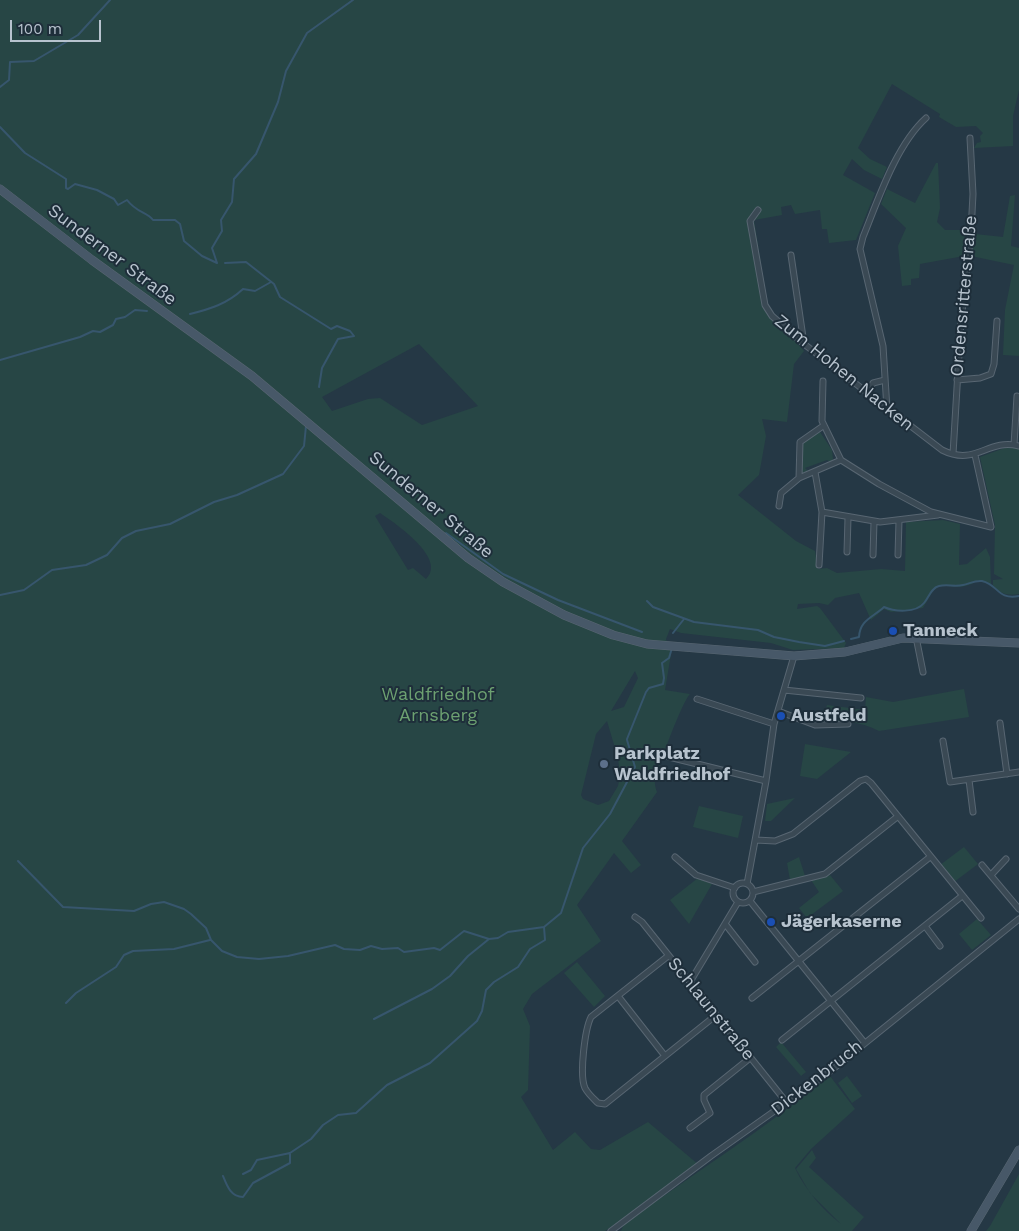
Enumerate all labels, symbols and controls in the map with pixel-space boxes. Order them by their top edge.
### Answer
scale bar [12,10,104,42]
text: 100 m [18,20,62,38]
street label: Sunderner Straße [43,200,181,310]
street label: Ordensritterstraße [946,214,982,378]
street label: Zum Hohen Nacken [770,310,918,436]
street label: Sunderner Straße [364,447,498,563]
place label: Tanneck [903,620,978,642]
marker: Tanneck [887,625,899,637]
park label: Waldfriedhof Arnsberg [381,684,495,726]
place label: Austfeld [791,705,867,727]
marker: Austfeld [775,710,787,722]
place label: Parkplatz Waldfriedhof [614,743,730,786]
marker: Parkplatz Waldfriedhof [598,758,610,770]
place label: Jägerkaserne [781,911,902,933]
marker: Jägerkaserne [765,916,777,928]
street label: Schlaunstraße [663,953,759,1065]
street label: Dickenbruch [767,1036,867,1120]

